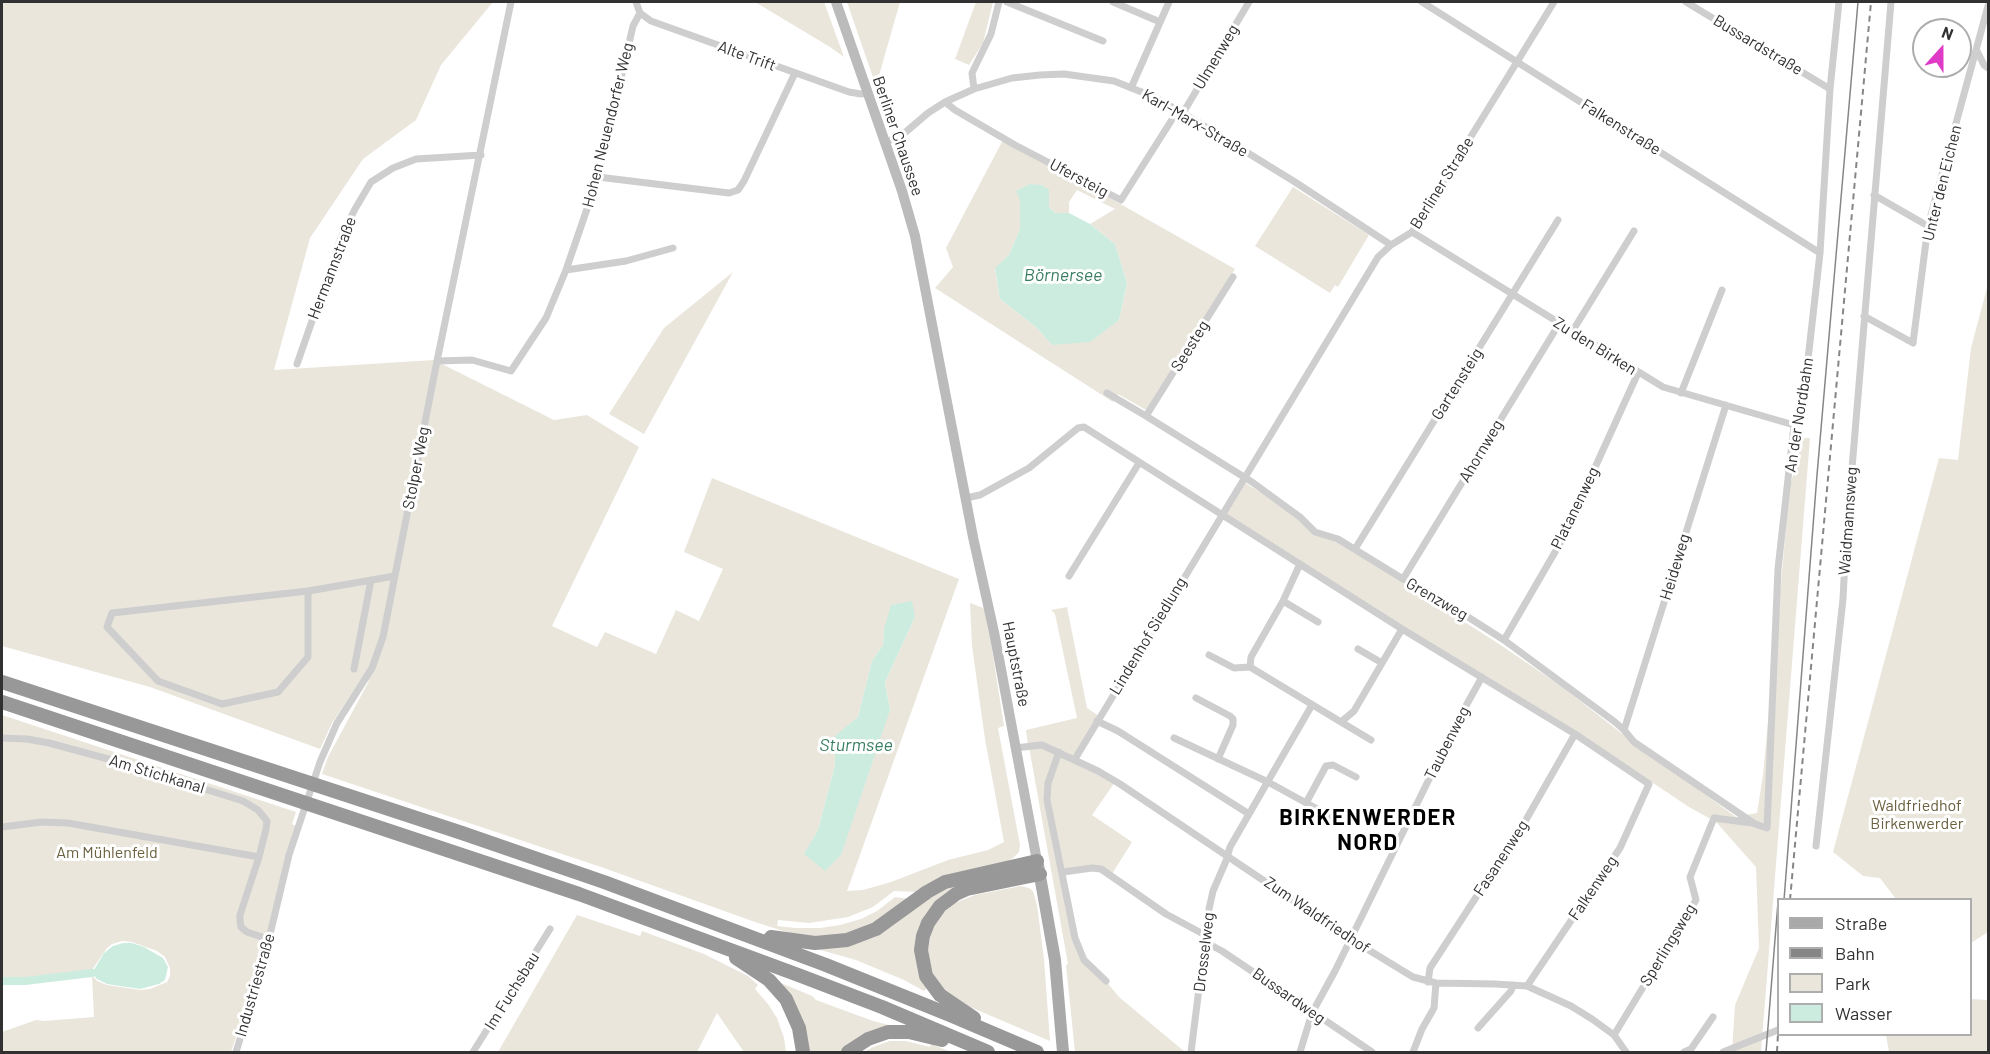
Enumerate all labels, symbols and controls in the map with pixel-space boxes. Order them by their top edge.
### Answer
street label: Bussardstraße [1710,11,1806,79]
north arrow [1912,18,1972,78]
street label: Ulmenweg [1189,21,1243,93]
text: N [1940,22,1956,43]
street label: Alte Trift [715,37,779,75]
street label: Hohen Neuendorfer Weg [578,41,638,209]
street label: Berliner Chaussee [868,74,928,198]
street label: Karl-Marx-Straße [1139,85,1251,161]
street label: Falkenstraße [1578,95,1664,159]
street label: Unter den Eichen [1918,123,1966,243]
street label: Berliner Straße [1406,133,1478,233]
street label: Ufersteig [1046,154,1112,202]
street label: Hermannstraße [304,214,360,322]
water label: Börnersee [1024,264,1102,286]
street label: Zu den Birken [1550,313,1640,379]
street label: Seesteg [1167,317,1213,375]
street label: Gartensteig [1427,345,1487,423]
street label: An der Nordbahn [1780,356,1818,474]
street label: Ahornweg [1455,416,1507,486]
street label: Stolper Weg [399,425,433,511]
street label: Platanenweg [1547,464,1603,552]
street label: Waidmannsweg [1835,466,1861,576]
street label: Heideweg [1656,531,1694,603]
street label: Lindenhof Siedlung [1105,574,1191,698]
street label: Grenzweg [1403,574,1471,624]
street label: Hauptstraße [998,620,1034,708]
street label: Taubenweg [1420,703,1474,783]
water label: Sturmsee [819,734,893,756]
street label: Am Stichkanal [107,750,207,798]
park label: Waldfriedhof Birkenwerder [1870,796,1964,834]
district label: BIRKENWERDER NORD [1279,805,1457,856]
street label: Fasanenweg [1469,817,1533,899]
park label: Am Mühlenfeld [56,843,158,863]
street label: Falkenweg [1564,852,1622,924]
street label: Zum Waldfriedhof [1260,873,1374,957]
legend [1777,898,1972,1036]
street label: Sperlingsweg [1636,900,1700,990]
street label: Drosselweg [1190,911,1218,993]
text: Straße [1835,912,1887,934]
street label: Industriestraße [231,931,279,1039]
text: Bahn [1835,942,1875,964]
street label: Im Fuchsbau [481,949,543,1033]
street label: Bussardweg [1249,964,1329,1028]
text: Park [1835,972,1870,994]
text: Wasser [1835,1002,1892,1024]

